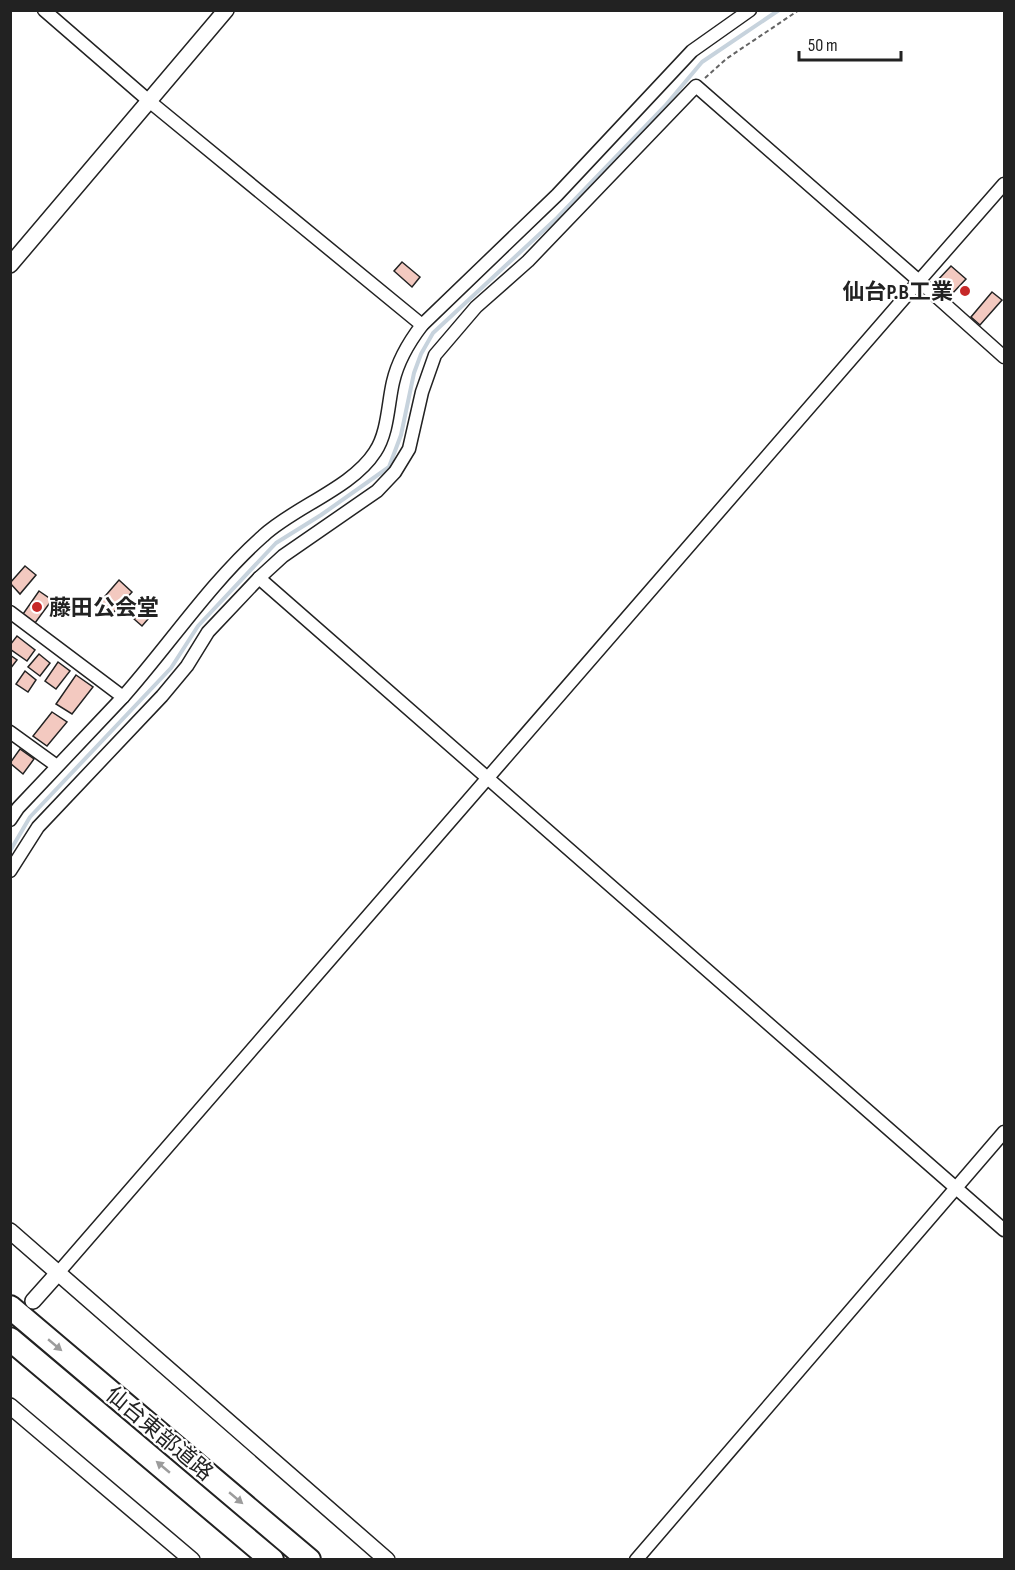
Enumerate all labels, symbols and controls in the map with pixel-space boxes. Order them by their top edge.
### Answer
scale bar [799,24,901,62]
text: 50 m [808,35,838,56]
place label: 仙台P.B工業 [842,279,953,306]
marker: 仙台P.B工業 [958,284,972,298]
place label: 藤田公会堂 [49,595,159,622]
marker: 藤田公会堂 [30,600,44,614]
one-way arrow [47,1338,63,1351]
street label: 仙台東部道路 [100,1381,218,1487]
one-way arrow [155,1461,171,1474]
one-way arrow [228,1491,243,1504]

